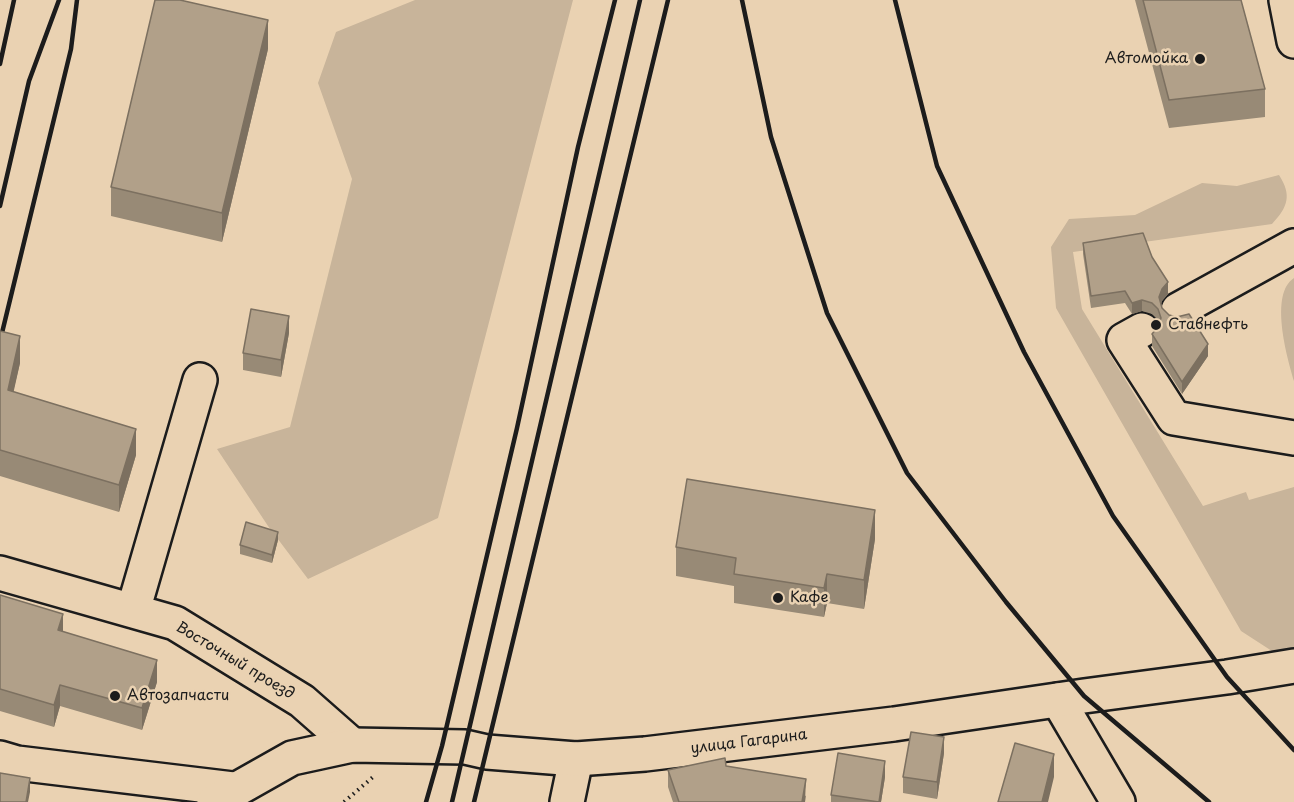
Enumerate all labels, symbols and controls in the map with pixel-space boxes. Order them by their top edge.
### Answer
place label: Автомойка [1105,50,1188,68]
marker: Автомойка [1193,52,1207,66]
place label: Ставнефть [1168,316,1248,334]
marker: Ставнефть [1149,318,1163,332]
place label: Кафе [790,589,828,607]
marker: Кафе [771,591,785,605]
street label: Восточный проезд [172,618,298,704]
place label: Автозапчасти [127,687,229,705]
marker: Автозапчасти [108,689,122,703]
street label: улица Гагарина [690,726,808,758]

